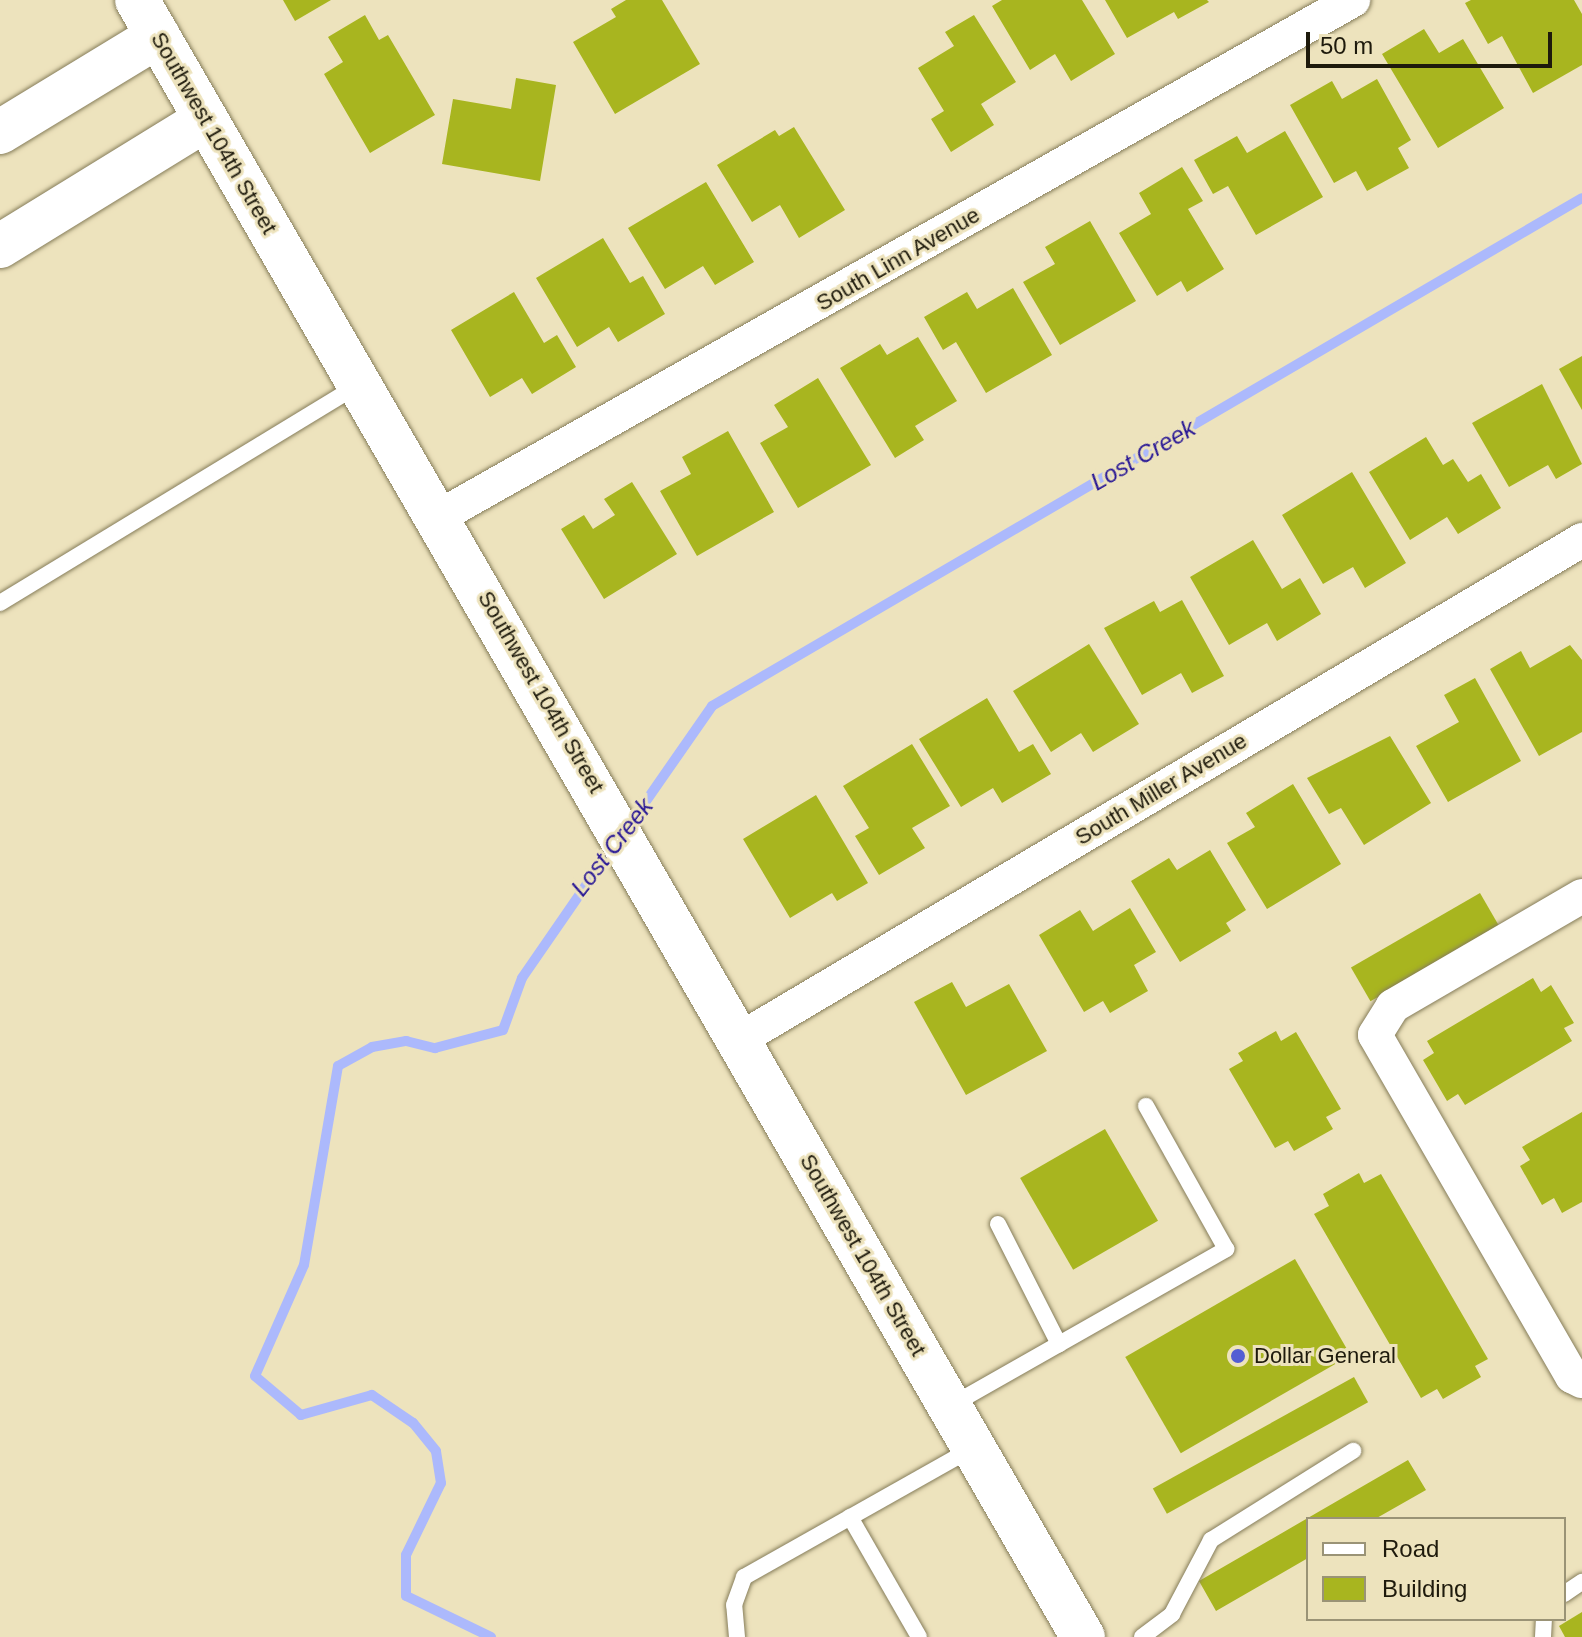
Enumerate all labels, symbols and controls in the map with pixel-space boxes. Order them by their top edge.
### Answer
scale bar [1310,16,1556,66]
street label: Southwest 104th Street [145,27,283,239]
text: 50 m [1320,32,1373,59]
street label: South Linn Avenue [811,201,985,317]
water label: Lost Creek [1086,414,1200,496]
street label: Southwest 104th Street [472,586,610,798]
street label: South Miller Avenue [1070,727,1252,851]
water label: Lost Creek [565,792,659,902]
street label: Southwest 104th Street [794,1149,932,1361]
place label: Dollar General [1254,1343,1396,1369]
marker: Dollar General [1229,1347,1247,1365]
legend [1306,1517,1566,1621]
text: Road [1382,1535,1439,1562]
text: Building [1382,1575,1467,1602]

